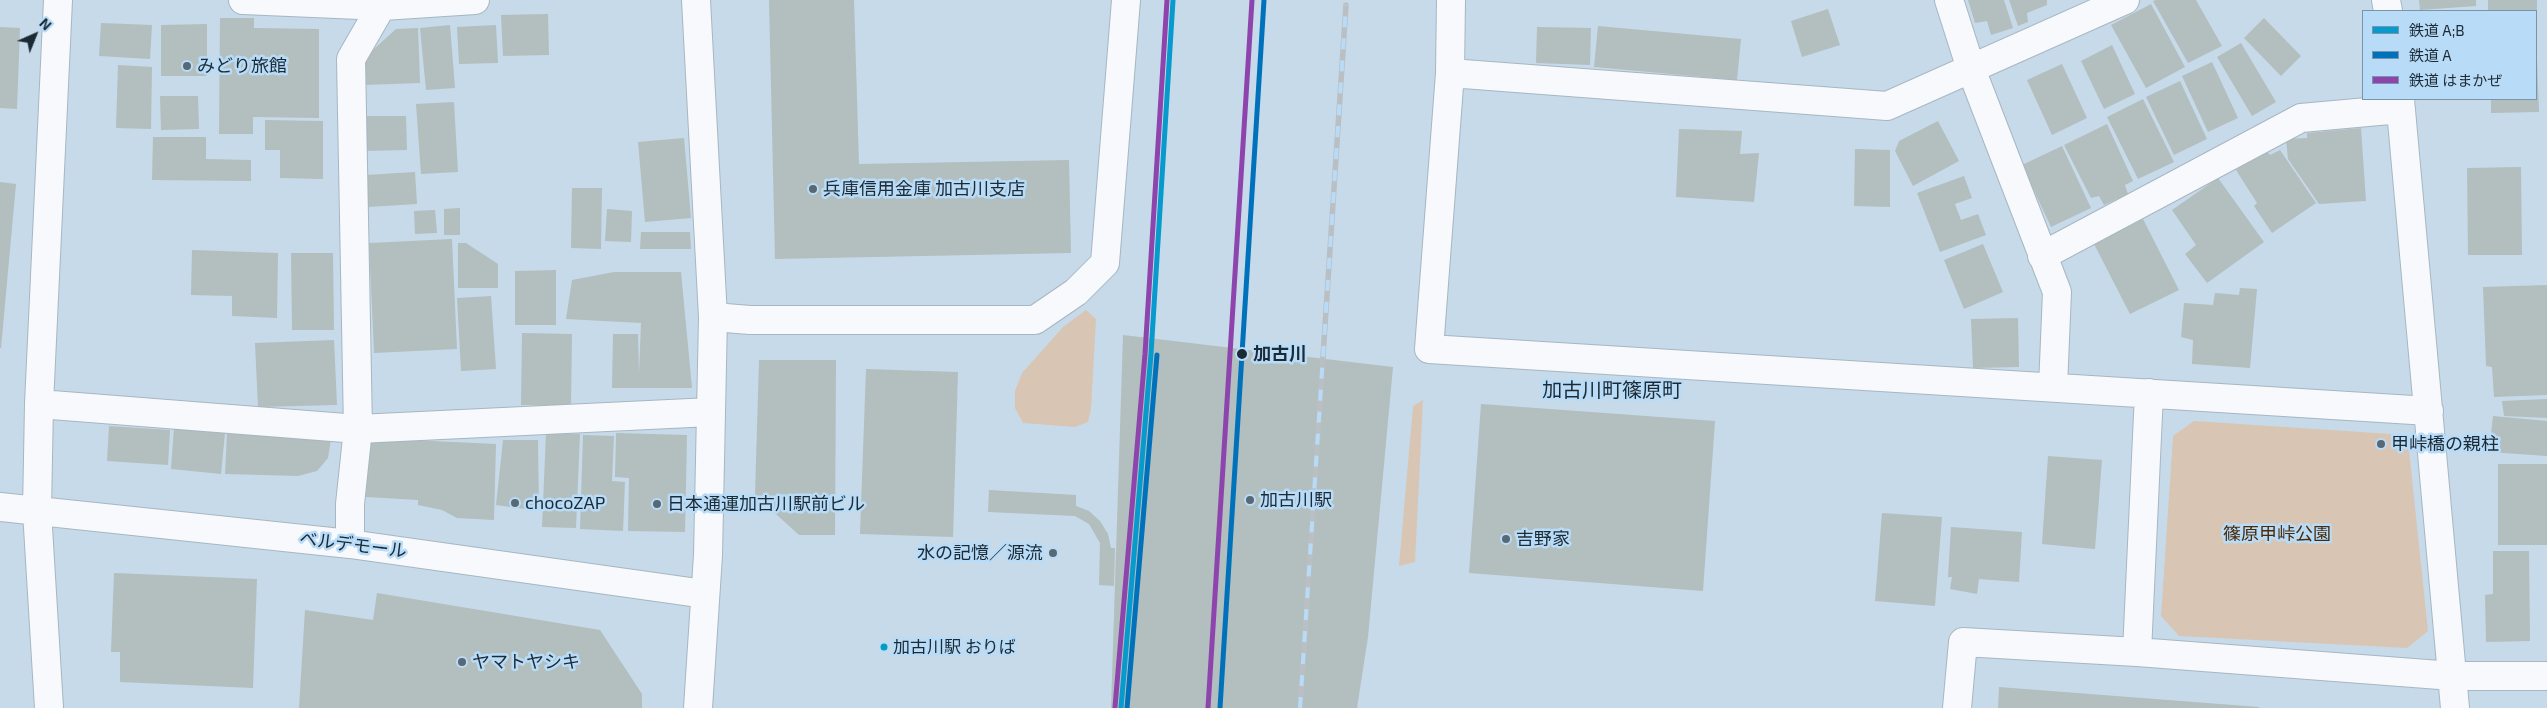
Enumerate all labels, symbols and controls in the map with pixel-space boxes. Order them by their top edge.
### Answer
north arrow [10,10,60,60]
legend [2362,10,2537,100]
text: N [36,14,55,33]
text: 鉄道 A;B [2409,21,2465,39]
text: 鉄道 A [2409,46,2452,64]
place label: みどり旅館 [197,55,287,77]
marker: みどり旅館 [181,60,193,72]
text: 鉄道 はまかぜ [2409,71,2502,89]
place label: 兵庫信用金庫 加古川支店 [823,178,1025,200]
marker: 兵庫信用金庫 加古川支店 [807,183,819,195]
place label: 加古川 [1253,343,1307,365]
marker: 加古川 [1235,347,1249,361]
district label: 加古川町篠原町 [1542,378,1682,402]
place label: 甲峠橋の親柱 [2391,433,2499,455]
marker: 甲峠橋の親柱 [2375,438,2387,450]
place label: 加古川駅 [1260,489,1332,511]
place label: chocoZAP [525,492,605,514]
place label: 日本通運加古川駅前ビル [667,493,865,515]
marker: 加古川駅 [1244,494,1256,506]
marker: chocoZAP [509,497,521,509]
marker: 日本通運加古川駅前ビル [651,498,663,510]
park label: 篠原甲峠公園 [2223,523,2331,545]
street label: ベルデモール [298,528,408,562]
place label: 吉野家 [1516,528,1570,550]
marker: 吉野家 [1500,533,1512,545]
place label: 水の記憶／源流 [917,542,1043,564]
marker: 水の記憶／源流 [1047,547,1059,559]
place label: 加古川駅 おりば [893,637,1016,657]
marker: 加古川駅 おりば [879,642,889,652]
place label: ヤマトヤシキ [472,651,580,673]
marker: ヤマトヤシキ [456,656,468,668]

